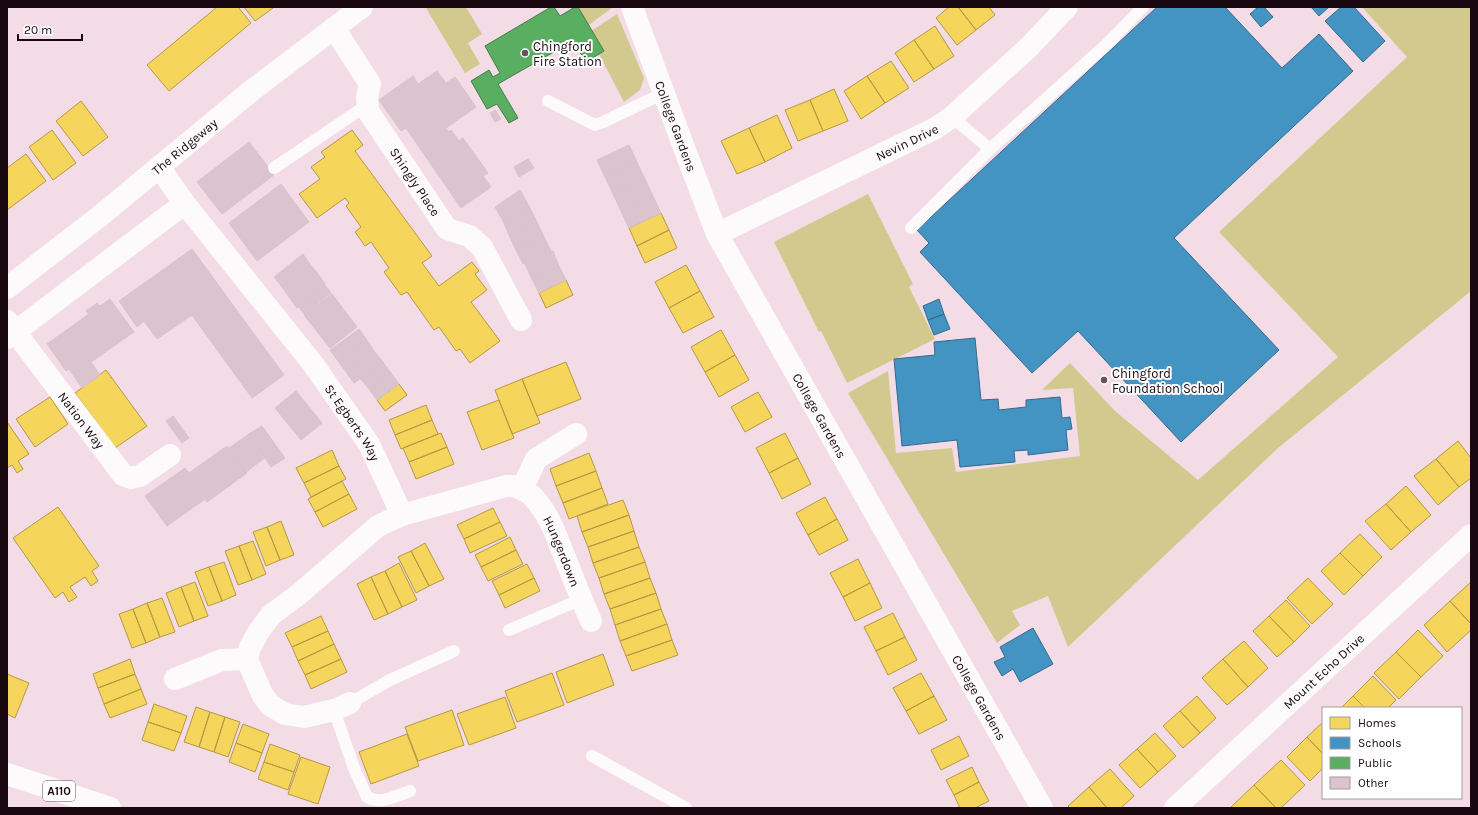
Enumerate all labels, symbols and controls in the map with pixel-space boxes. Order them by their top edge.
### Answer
scale bar [18,16,82,42]
text: 20 m [24,23,52,37]
place label: Chingford Fire Station [533,39,602,69]
marker: Chingford Fire Station [520,48,530,58]
street label: College Gardens [652,79,700,174]
street label: The Ridgeway [149,115,220,178]
street label: Nevin Drive [873,121,941,164]
street label: Shingly Place [387,145,444,219]
place label: Chingford Foundation School [1112,366,1223,396]
street label: College Gardens [790,370,850,461]
marker: Chingford Foundation School [1099,375,1109,385]
street label: St Egberts Way [322,381,383,463]
street label: Nation Way [55,389,108,451]
street label: Hungerdown [541,513,583,589]
street label: Mount Echo Drive [1280,630,1367,712]
street label: College Gardens [949,652,1010,743]
legend [1322,707,1462,799]
text: Homes [1358,716,1396,730]
text: Schools [1358,736,1401,750]
text: Public [1358,756,1392,770]
text: Other [1358,776,1389,790]
road number: A110 [43,781,75,801]

